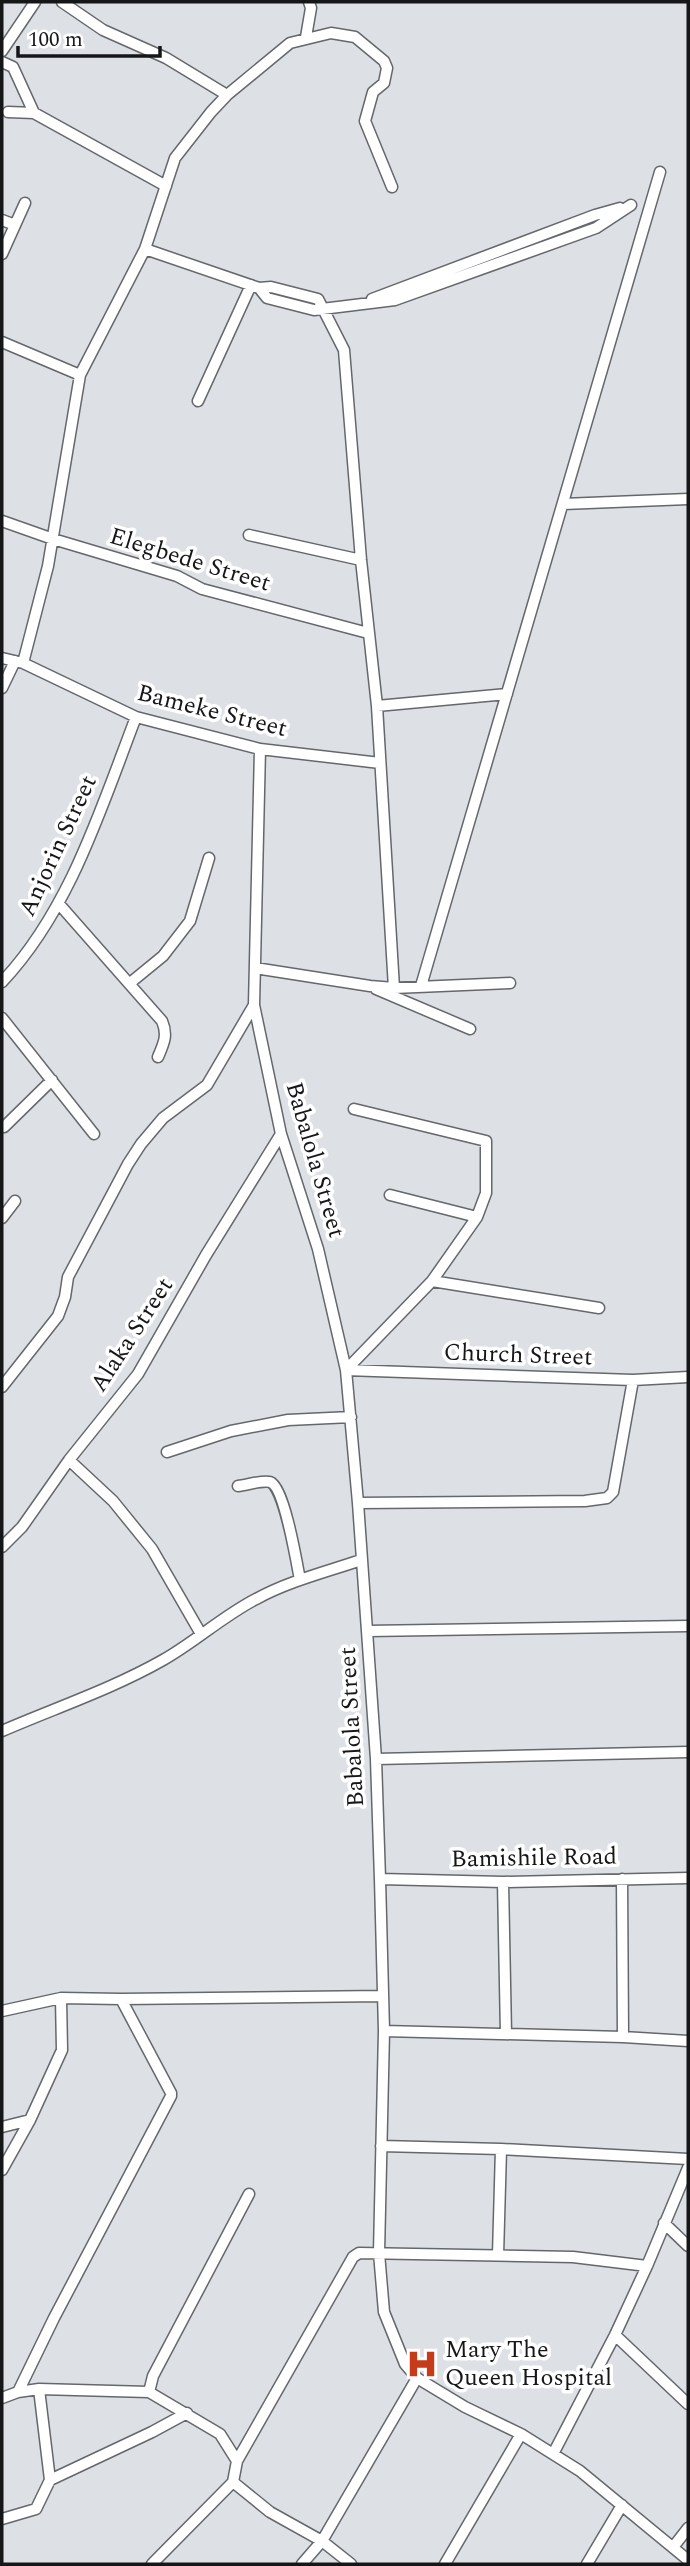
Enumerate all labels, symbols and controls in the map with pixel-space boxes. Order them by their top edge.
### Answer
scale bar [18,14,159,58]
text: 100 m [28,24,83,56]
street label: Elegbede Street [105,518,275,602]
street label: Bameke Street [133,675,291,747]
street label: Anjorin Street [9,769,107,923]
street label: Babalola Street [276,1078,354,1242]
street label: Alaka Street [81,1271,183,1399]
street label: Church Street [443,1334,593,1376]
street label: Babalola Street [330,1646,374,1808]
street label: Bamishile Road [451,1839,617,1877]
place label: Mary The Queen Hospital [445,2332,612,2396]
hospital icon: Mary The Queen Hospital [405,2347,439,2381]

